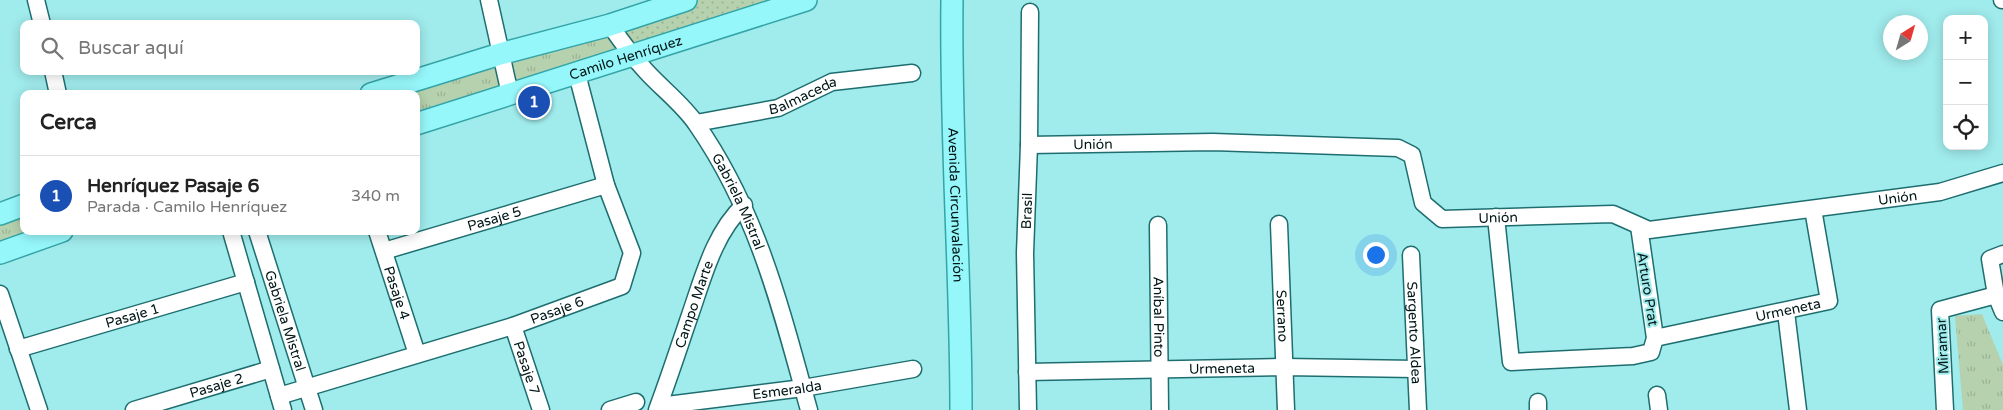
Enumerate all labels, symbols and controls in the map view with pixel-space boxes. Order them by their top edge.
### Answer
north arrow [1883,15,1928,60]
map controls [1943,15,1988,150]
button: + [1943,15,1988,60]
search box [20,20,420,75]
street label: Camilo Henríquez [567,32,684,84]
icon: search [38,34,66,62]
text: Buscar aquí [78,37,184,59]
button: − [1943,60,1988,105]
street label: Balmaceda [767,74,838,119]
pin: 1 [518,83,550,121]
button: locate [1943,105,1988,150]
text: Cerca [40,110,97,135]
street label: Avenida Circunvalación [944,127,967,283]
street label: Unión [1073,136,1113,153]
street label: Gabriela Mistral [708,150,768,252]
text: Henríquez Pasaje 6 [87,175,259,197]
text: 1 [51,186,61,206]
text: 340 m [351,186,400,206]
street label: Unión [1877,187,1918,209]
street label: Brasil [1018,192,1036,230]
text: Parada · Camilo Henríquez [87,197,287,217]
street label: Pasaje 5 [465,203,523,235]
street label: Unión [1478,209,1518,227]
your location [1363,242,1389,268]
street label: Arturo Prat [1633,251,1662,328]
street label: Campo Marte [671,258,717,350]
street label: Pasaje 4 [380,264,413,322]
street label: Gabriela Mistral [261,268,309,373]
street label: Aníbal Pinto [1150,276,1167,358]
street label: Sargento Aldea [1403,281,1425,385]
street label: Serrano [1272,290,1291,342]
street label: Pasaje 6 [528,293,586,328]
street label: Urmeneta [1754,295,1822,325]
street label: Pasaje 1 [103,300,161,332]
street label: Miramar [1933,317,1952,374]
street label: Pasaje 7 [510,339,543,397]
street label: Urmeneta [1189,360,1255,378]
street label: Pasaje 2 [188,370,246,402]
street label: Esmeralda [751,377,823,403]

